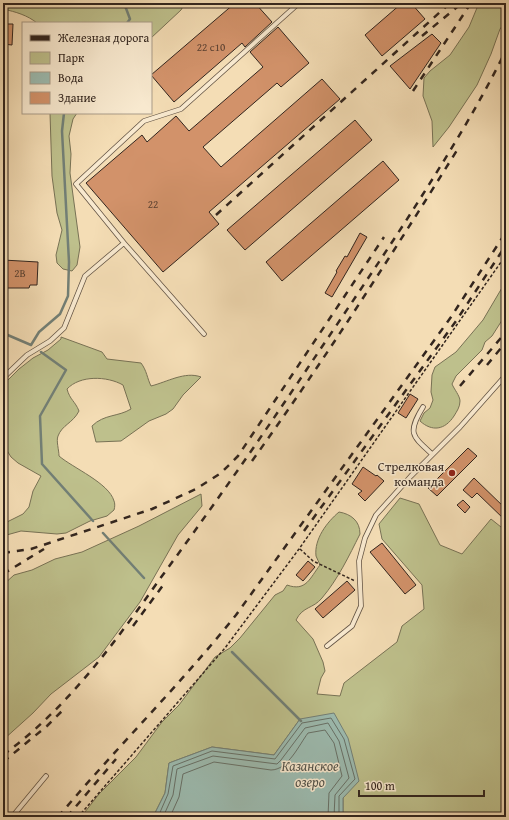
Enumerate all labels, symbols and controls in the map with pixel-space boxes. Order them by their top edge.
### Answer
legend [22,22,152,114]
text: Железная дорога [57,29,149,46]
house number: 22 с10 [197,39,225,55]
text: Парк [58,49,85,66]
text: Вода [58,69,83,86]
text: Здание [58,89,97,106]
house number: 22 [148,196,158,212]
house number: 2В [14,265,26,281]
place label: Стрелковая команда [378,457,445,491]
marker: Стрелковая команда [447,468,457,478]
water label: Казанское озеро [281,756,339,792]
scale bar [359,772,484,798]
text: 100 m [365,777,395,794]

